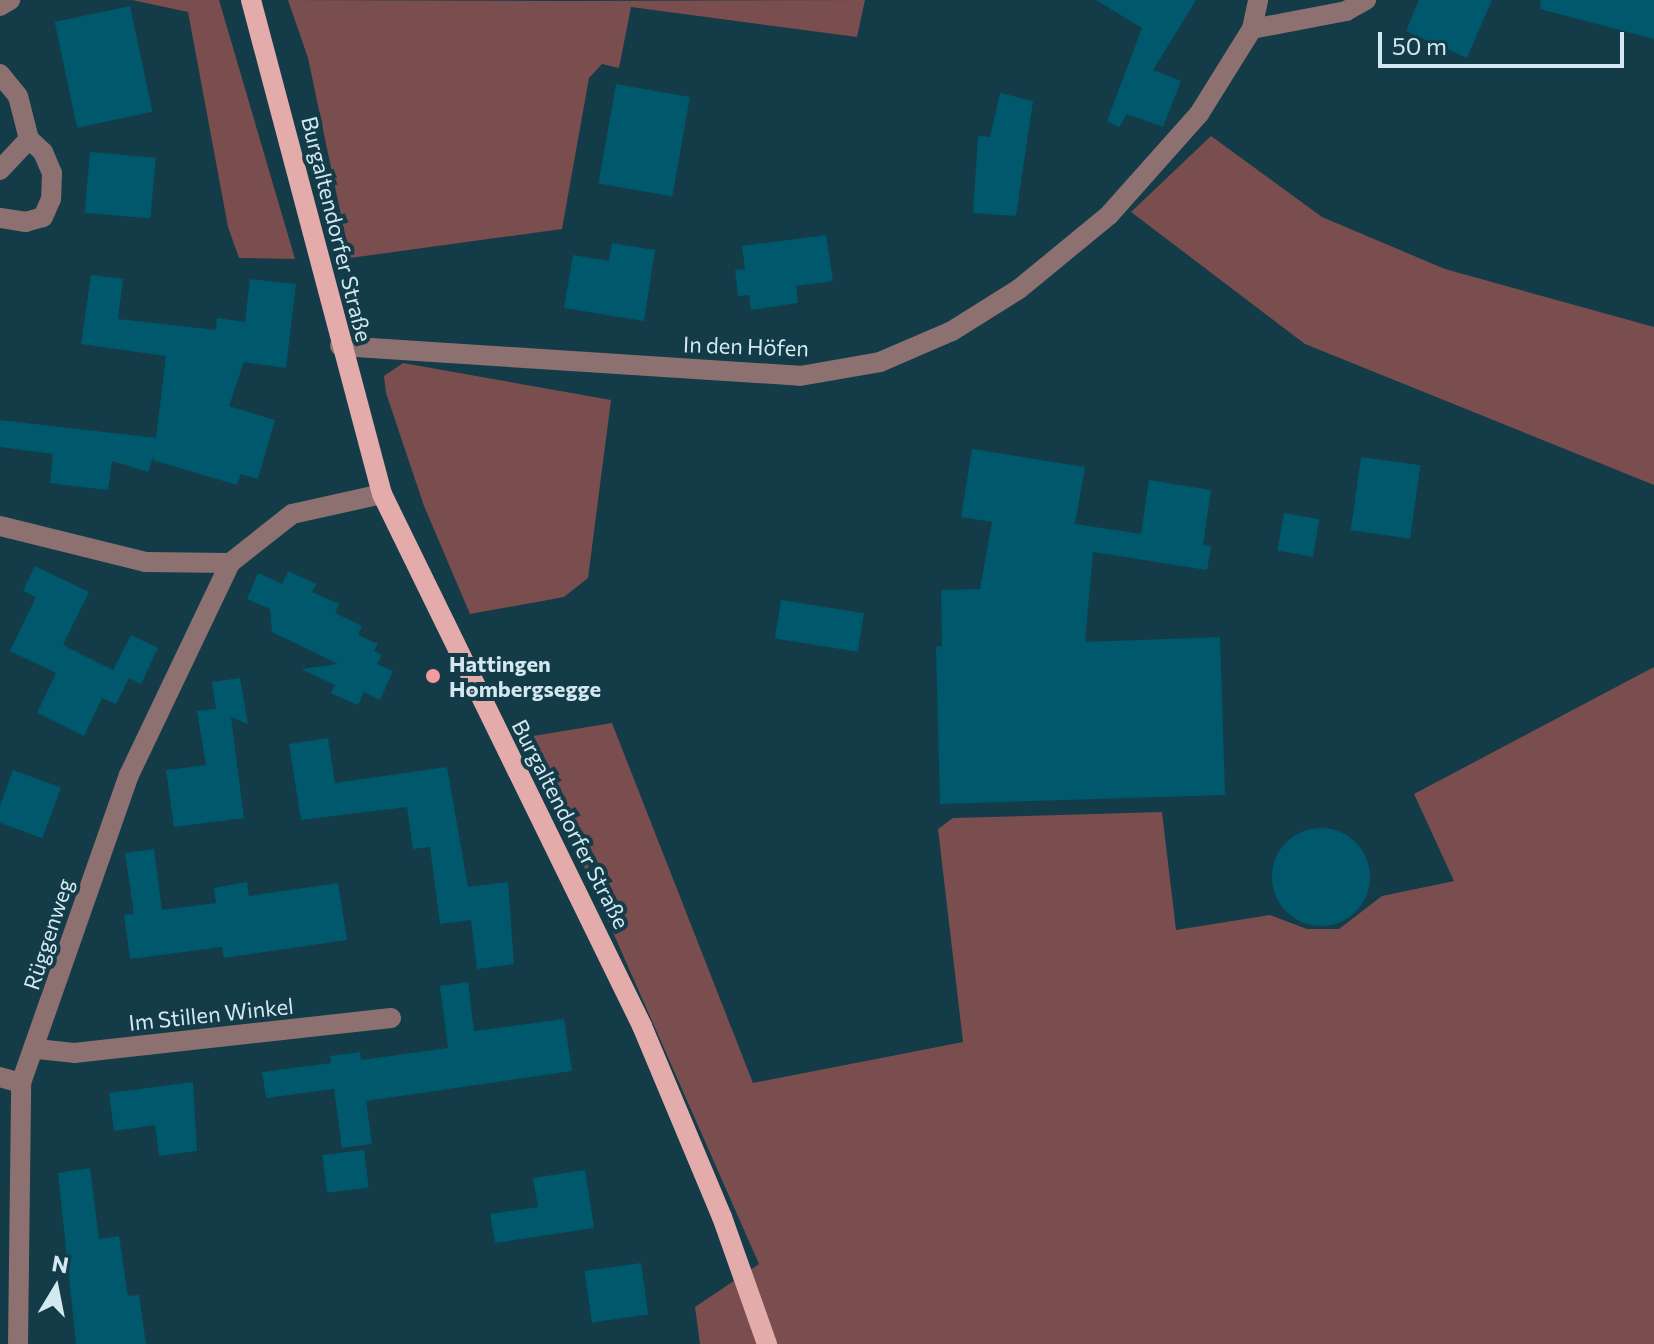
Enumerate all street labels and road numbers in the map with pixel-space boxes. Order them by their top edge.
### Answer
street label: Burgaltendorfer Straße [296,114,378,344]
street label: In den Höfen [683,331,809,361]
street label: Burgaltendorfer Straße [507,715,635,933]
street label: Rüggenweg [18,875,78,993]
street label: Im Stillen Winkel [127,992,295,1036]

